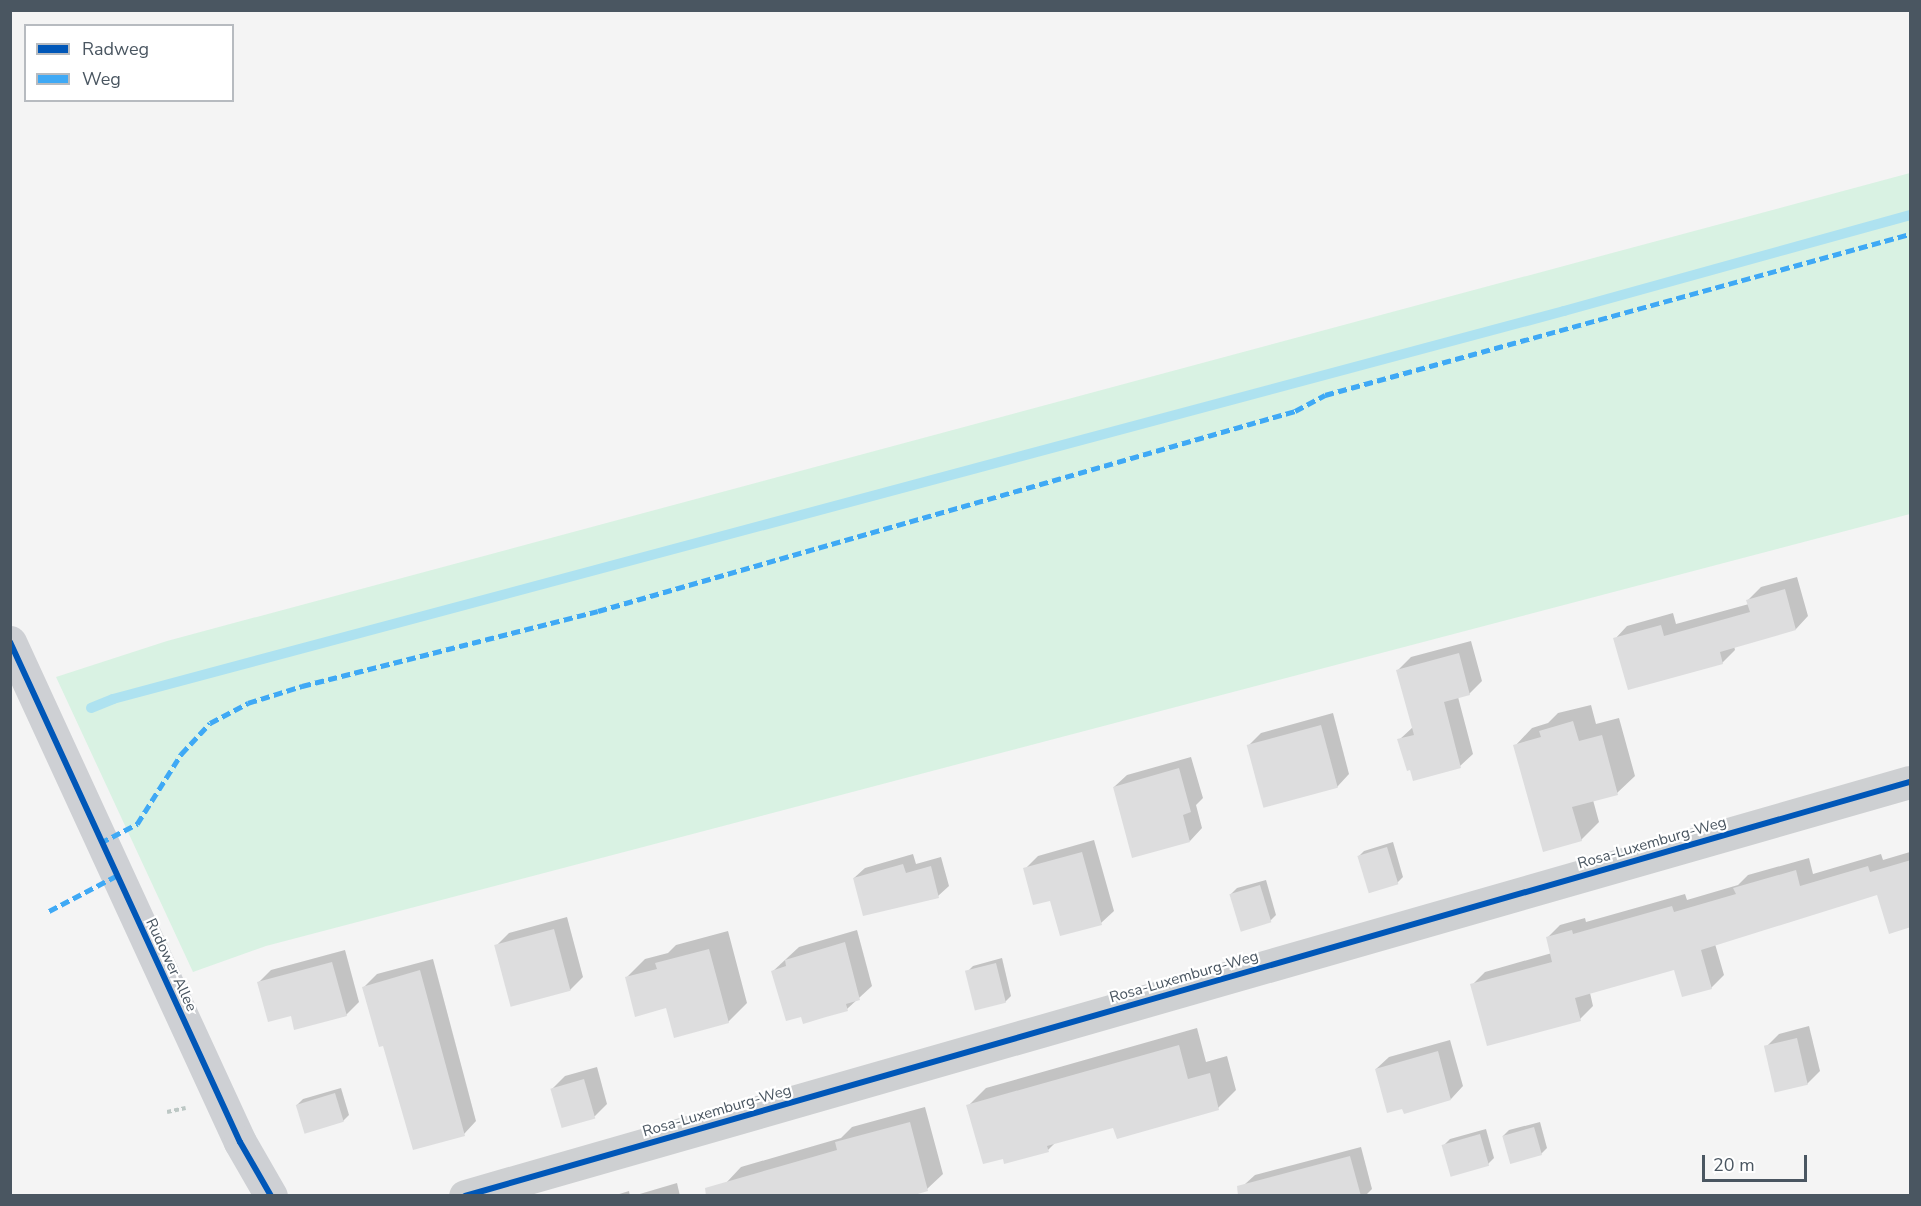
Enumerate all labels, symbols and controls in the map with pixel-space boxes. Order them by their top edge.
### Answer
legend [24,24,234,102]
text: Radweg [82,37,149,61]
text: Weg [82,67,121,91]
street label: Rosa-Luxemburg-Weg [1576,813,1728,873]
street label: Rudower Allee [142,916,200,1014]
street label: Rosa-Luxemburg-Weg [1108,947,1260,1007]
street label: Rosa-Luxemburg-Weg [641,1081,793,1141]
scale bar [1705,1143,1810,1181]
text: 20 m [1713,1153,1755,1177]

